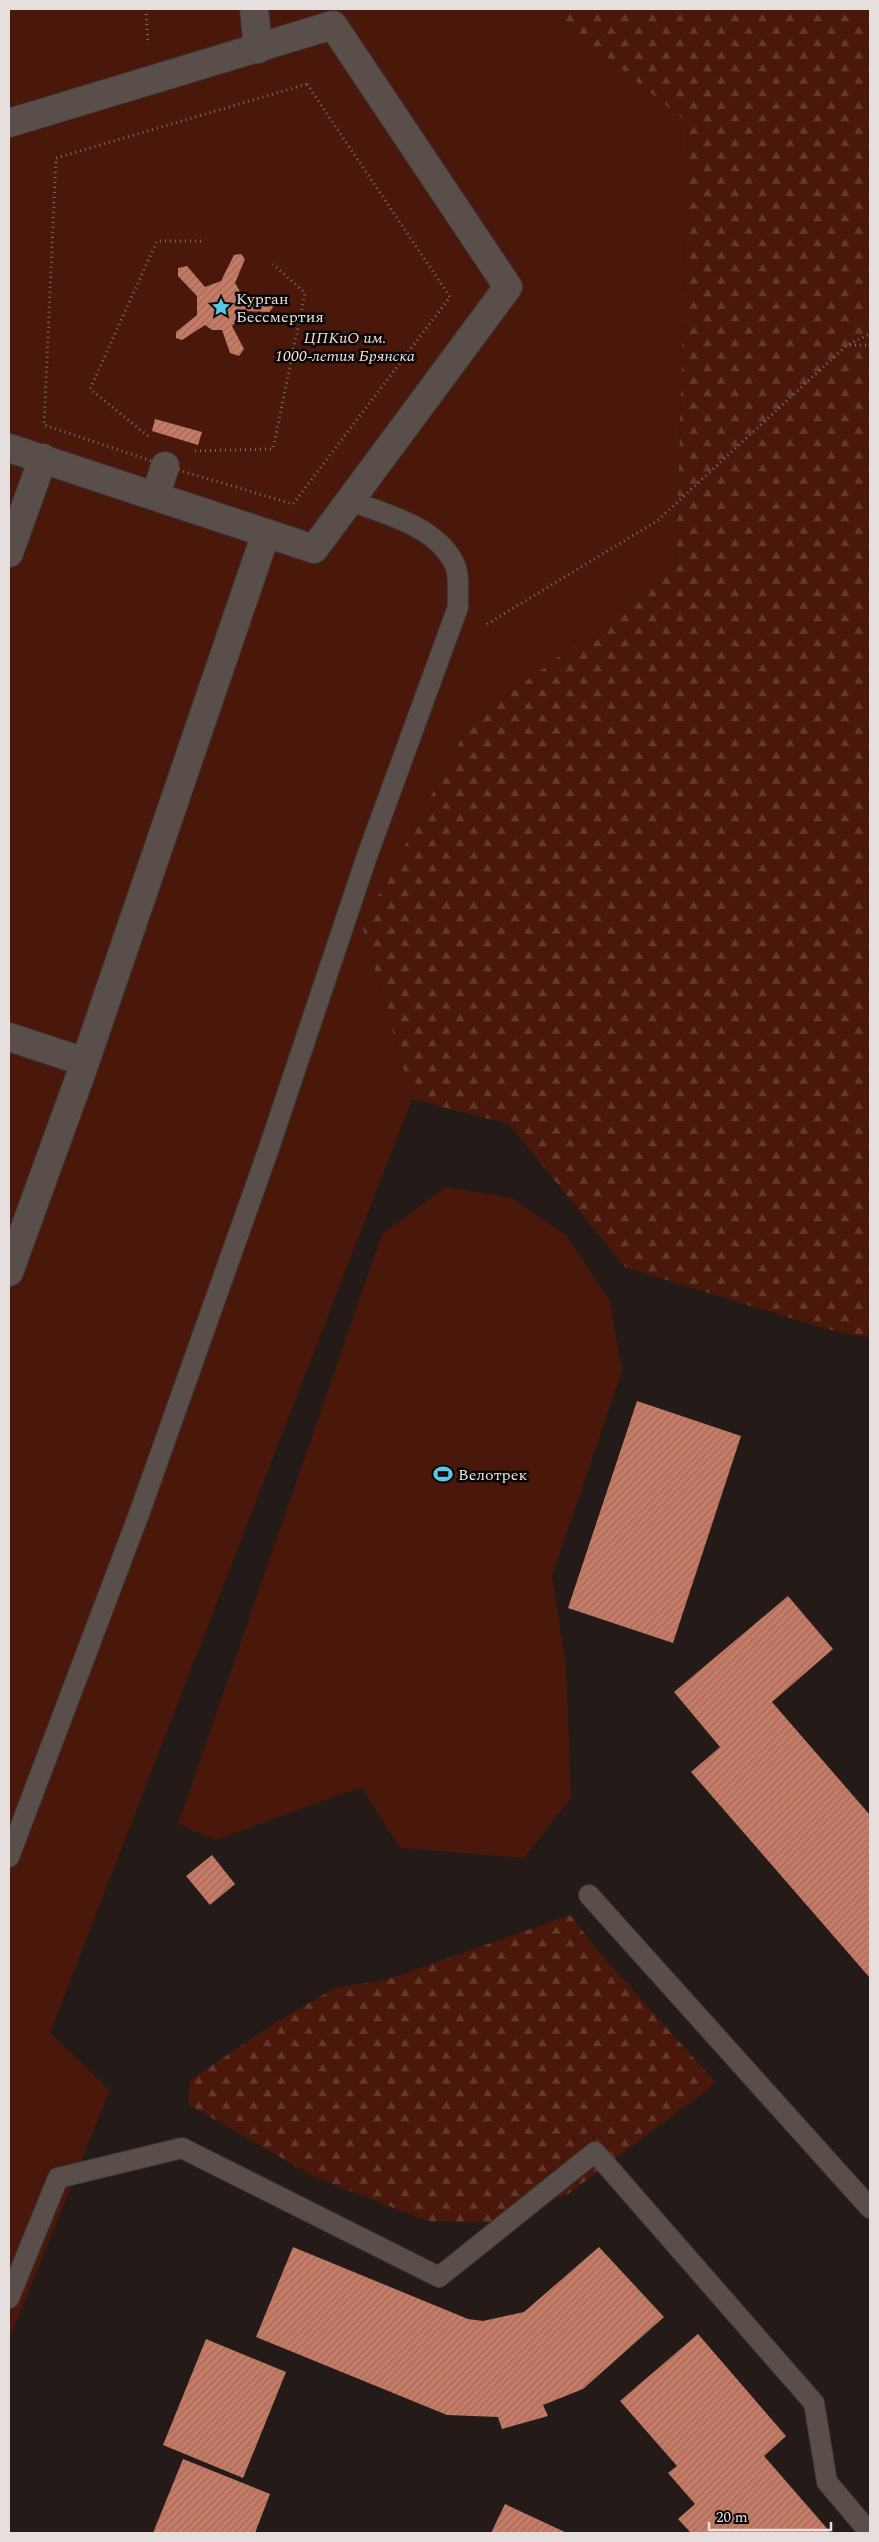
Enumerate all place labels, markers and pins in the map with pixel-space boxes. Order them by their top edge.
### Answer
place label: Курган Бессмертия [236,287,324,329]
place icon: Курган Бессмертия [210,296,232,318]
sports icon: Велотрек [432,1463,454,1485]
place label: Велотрек [458,1463,527,1487]

